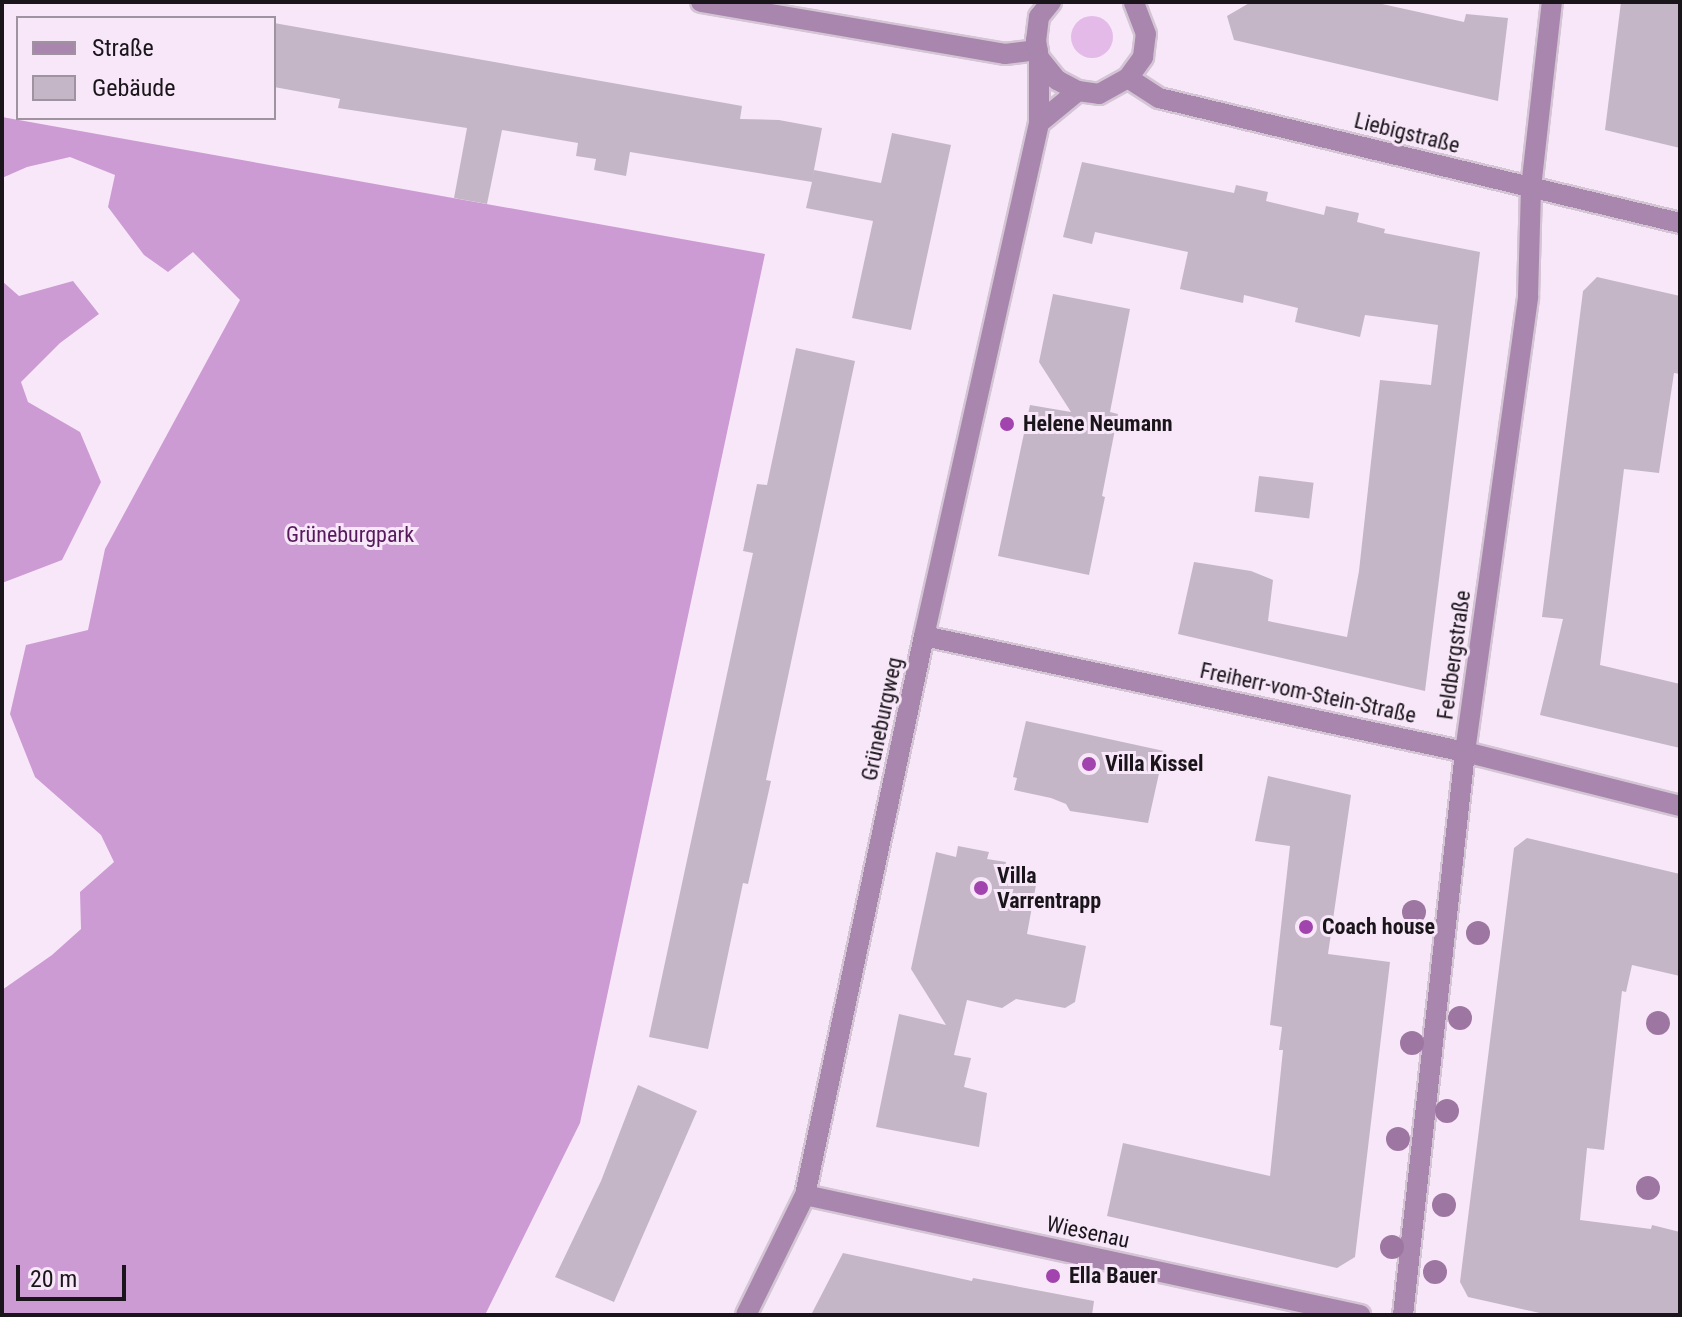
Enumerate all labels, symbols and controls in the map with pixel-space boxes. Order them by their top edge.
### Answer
legend [16,16,276,120]
text: Straße [92,34,154,62]
text: Gebäude [92,74,176,102]
street label: Liebigstraße [1352,107,1462,159]
place label: Helene Neumann [1023,411,1173,437]
marker: Helene Neumann [998,415,1016,433]
park label: Grüneburgpark [286,522,414,548]
street label: Feldbergstraße [1432,589,1476,721]
street label: Grüneburgweg [856,655,908,783]
street label: Freiherr-vom-Stein-Straße [1198,657,1418,729]
place label: Villa Kissel [1105,751,1204,777]
marker: Villa Kissel [1080,755,1098,773]
place label: Villa Varrentrapp [997,862,1101,914]
marker: Villa Varrentrapp [972,879,990,897]
place label: Coach house [1322,914,1435,940]
marker: Coach house [1297,918,1315,936]
street label: Wiesenau [1044,1210,1132,1254]
scale bar [20,1249,130,1299]
place label: Ella Bauer [1069,1263,1158,1289]
text: 20 m [30,1265,77,1293]
marker: Ella Bauer [1044,1267,1062,1285]

